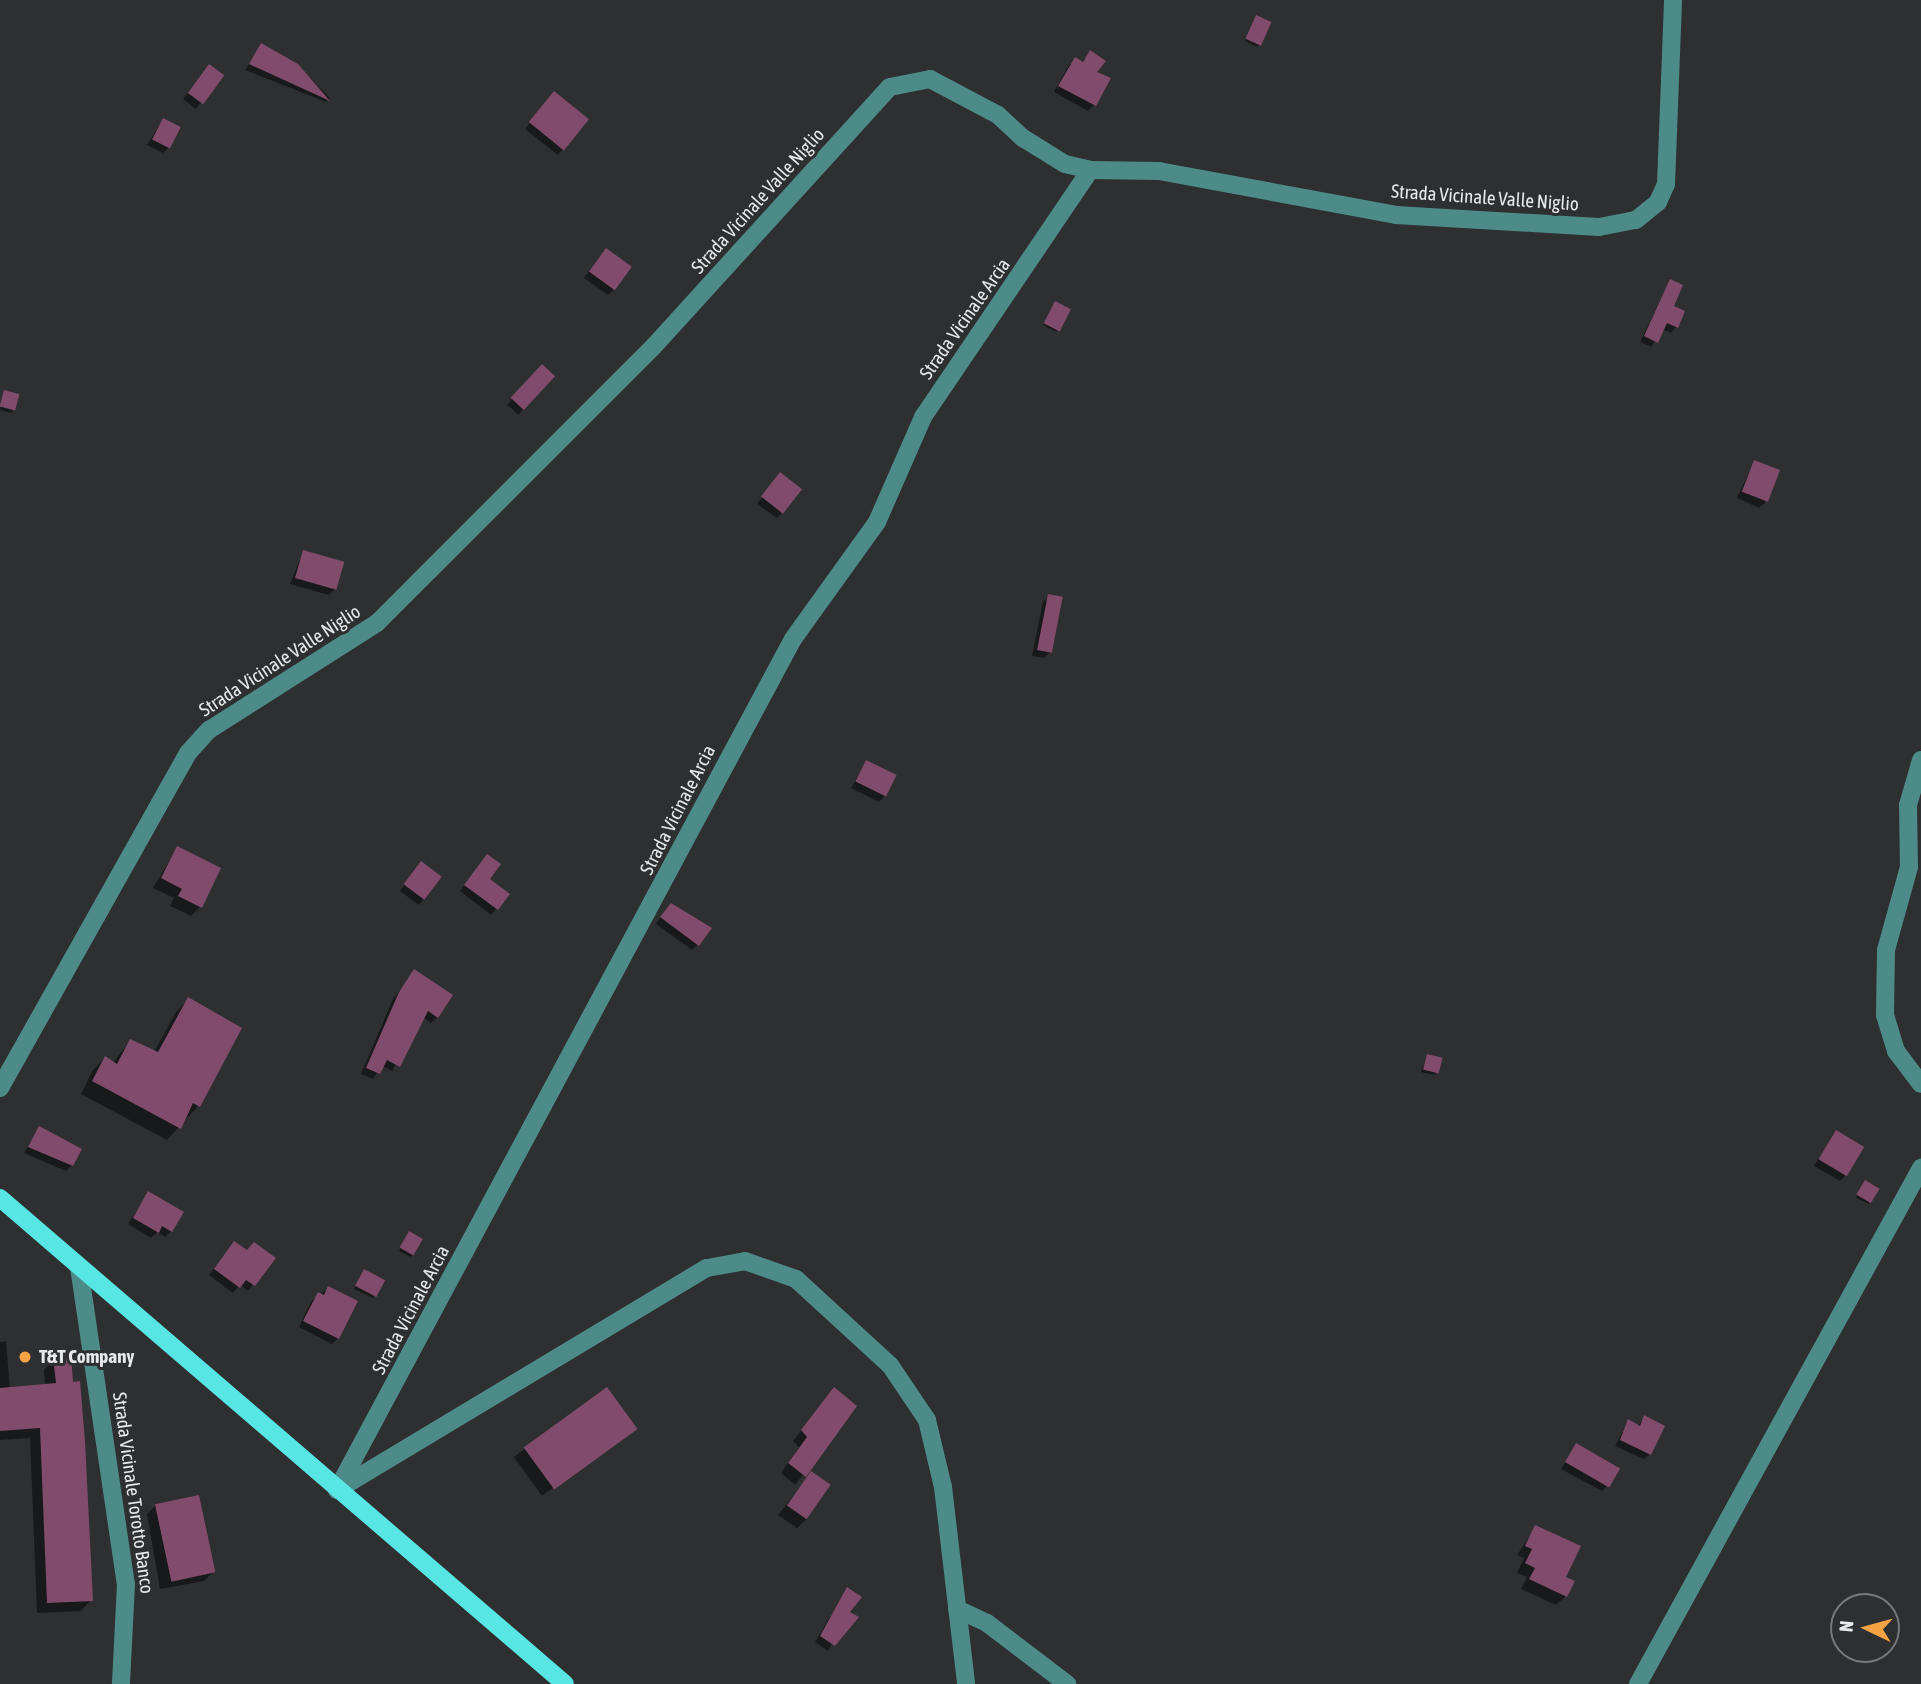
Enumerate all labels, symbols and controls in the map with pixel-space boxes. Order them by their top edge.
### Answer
street label: Strada Vicinale Valle Niglio [687,124,829,278]
street label: Strada Vicinale Valle Niglio [1390,180,1580,216]
street label: Strada Vicinale Arcia [915,254,1015,384]
street label: Strada Vicinale Valle Niglio [195,600,365,722]
street label: Strada Vicinale Arcia [636,741,720,879]
street label: Strada Vicinale Arcia [368,1242,454,1378]
place label: T&T Company [39,1346,134,1368]
marker: T&T Company [17,1349,33,1365]
street label: Strada Vicinale Torotto Banco [108,1391,158,1595]
north arrow [1830,1593,1900,1663]
text: N [1835,1620,1858,1633]

